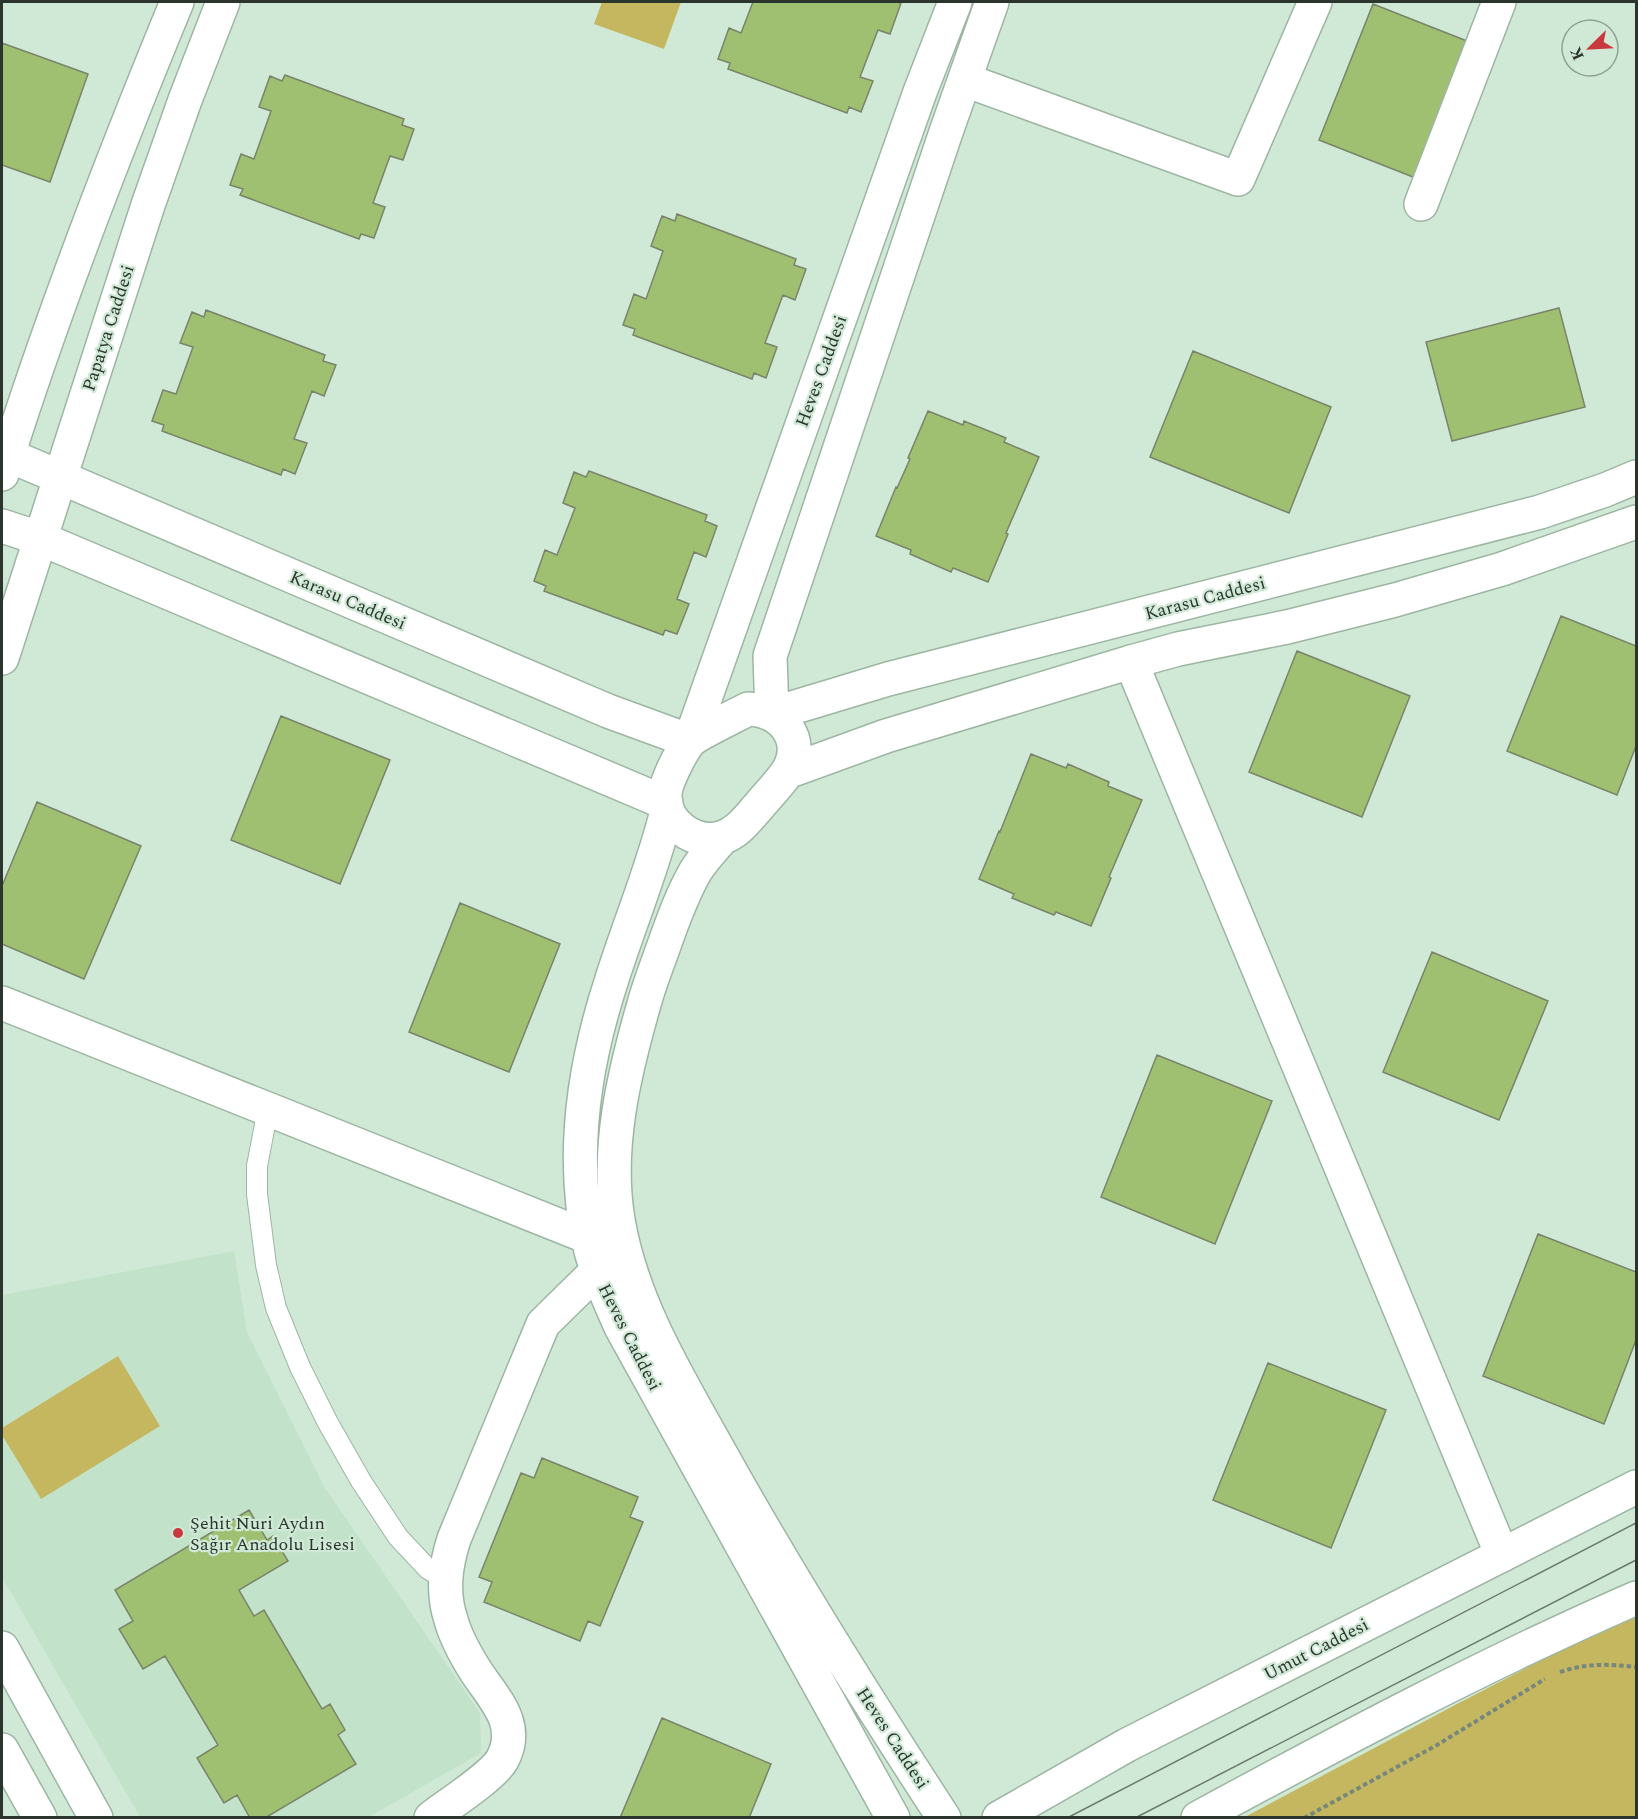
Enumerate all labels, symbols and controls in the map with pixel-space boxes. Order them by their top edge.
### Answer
north arrow [1560,18,1620,78]
text: K [1563,43,1591,64]
street label: Papatya Caddesi [75,261,142,395]
street label: Heves Caddesi [789,312,854,431]
street label: Karasu Caddesi [285,564,410,637]
street label: Karasu Caddesi [1142,569,1269,628]
street label: Heves Caddesi [591,1279,668,1396]
place label: Şehit Nuri Aydın Sağır Anadolu Lisesi [190,1510,355,1558]
marker: Şehit Nuri Aydın Sağır Anadolu Lisesi [171,1526,185,1540]
street label: Umut Caddesi [1259,1611,1373,1688]
street label: Heves Caddesi [849,1682,936,1795]

